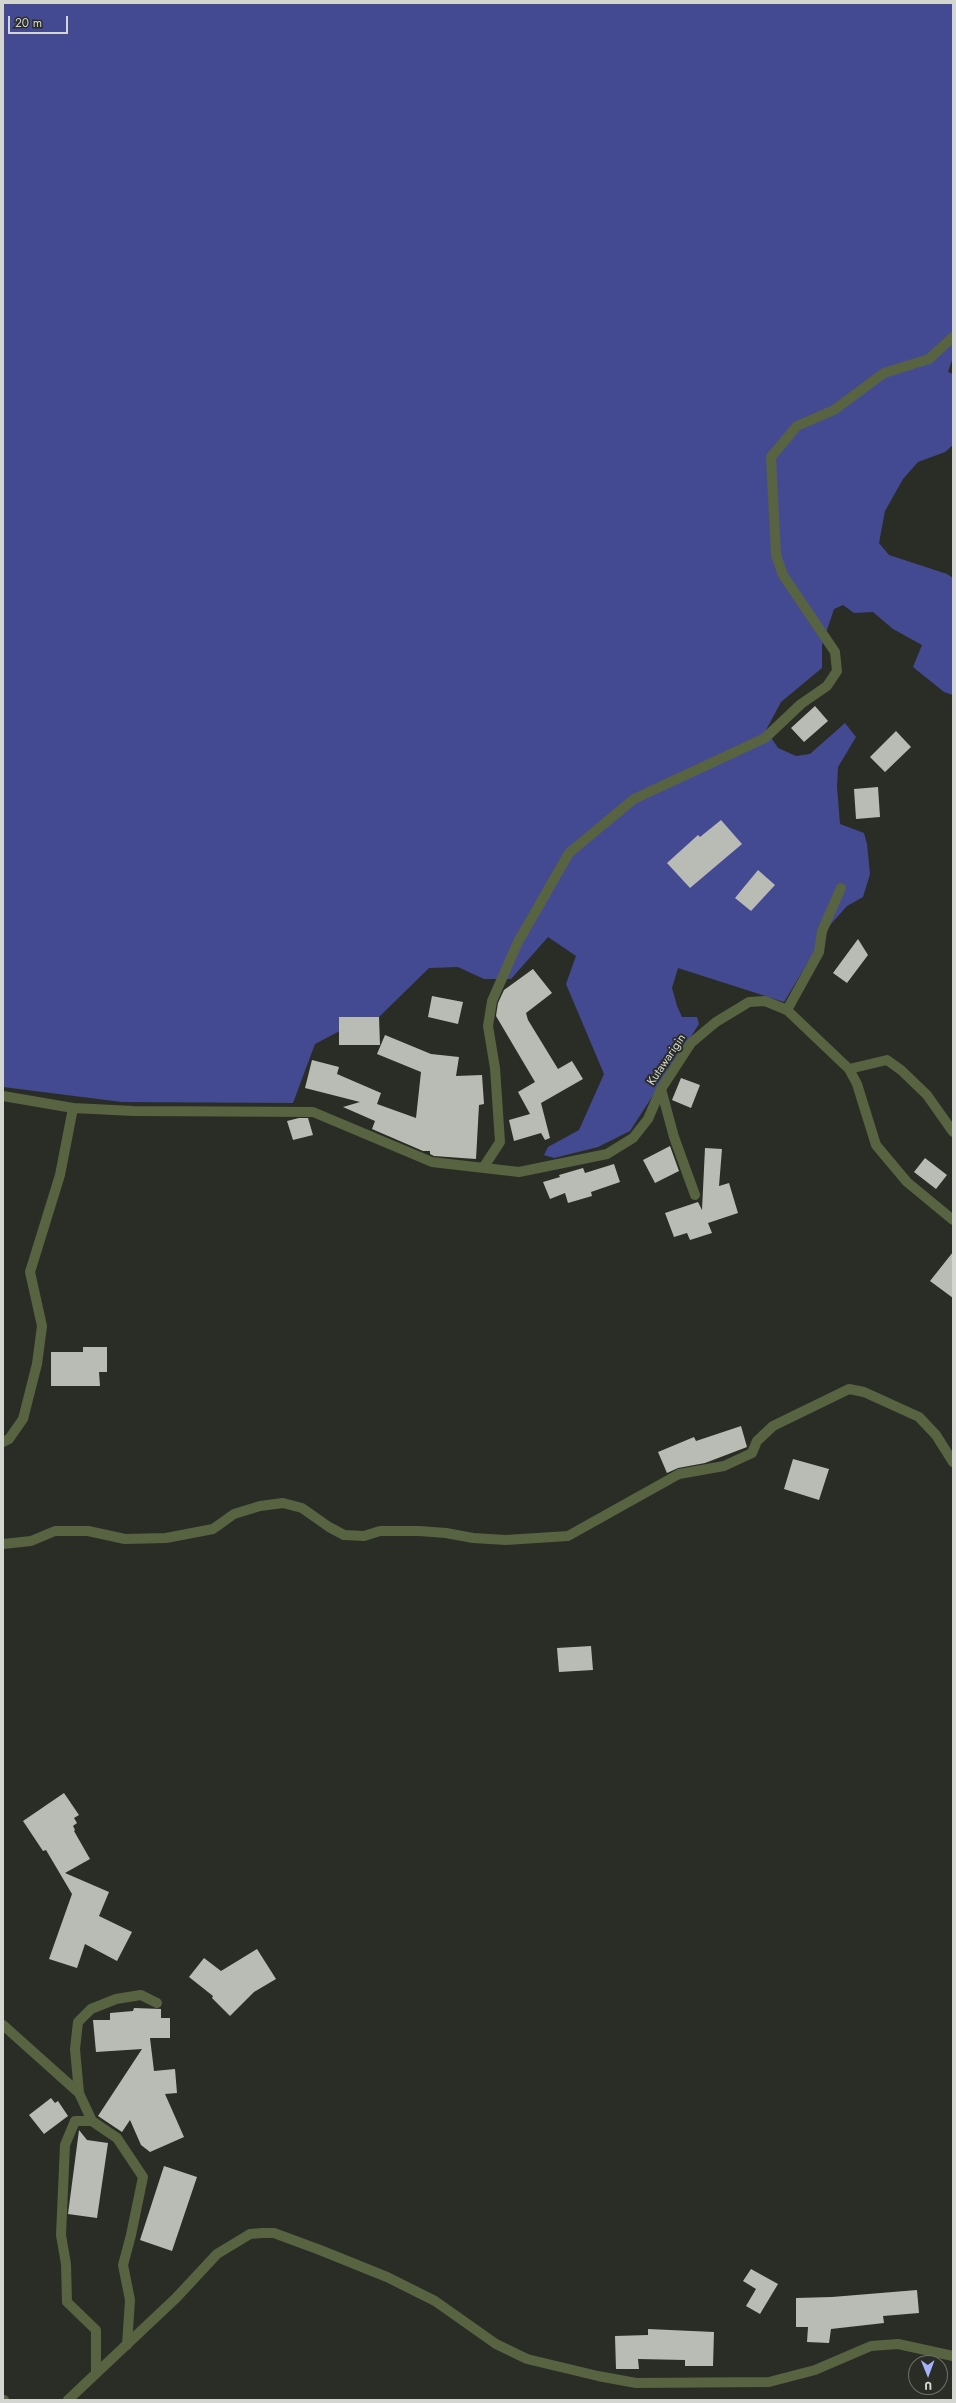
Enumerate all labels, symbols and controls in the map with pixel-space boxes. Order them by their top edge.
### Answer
scale bar [10,8,70,34]
text: 20 m [15,14,42,32]
street label: Kutawarigin [645,1032,689,1088]
north arrow [908,2355,948,2395]
text: U [924,2378,932,2394]

